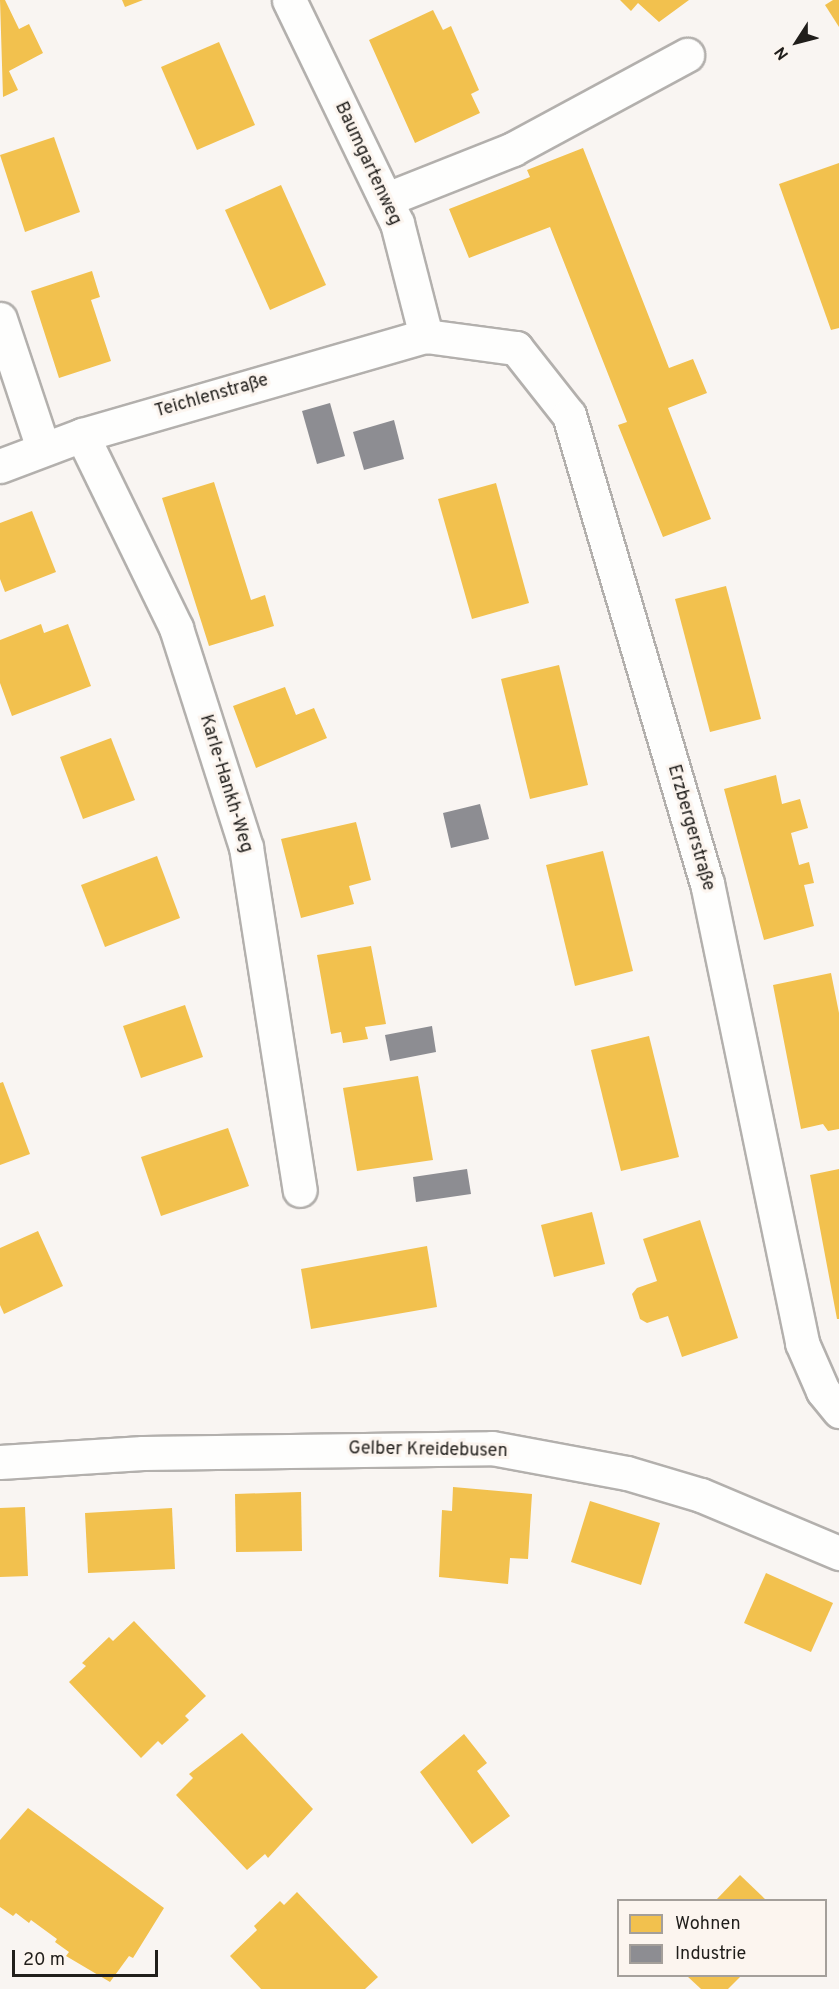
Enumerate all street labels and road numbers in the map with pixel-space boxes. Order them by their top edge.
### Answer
street label: Baumgartenweg [329,99,405,229]
street label: Teichlenstraße [153,370,271,424]
street label: Karle-Hankh-Weg [194,712,256,856]
street label: Erzbergerstraße [662,762,718,894]
street label: Gelber Kreidebusen [348,1439,508,1463]

